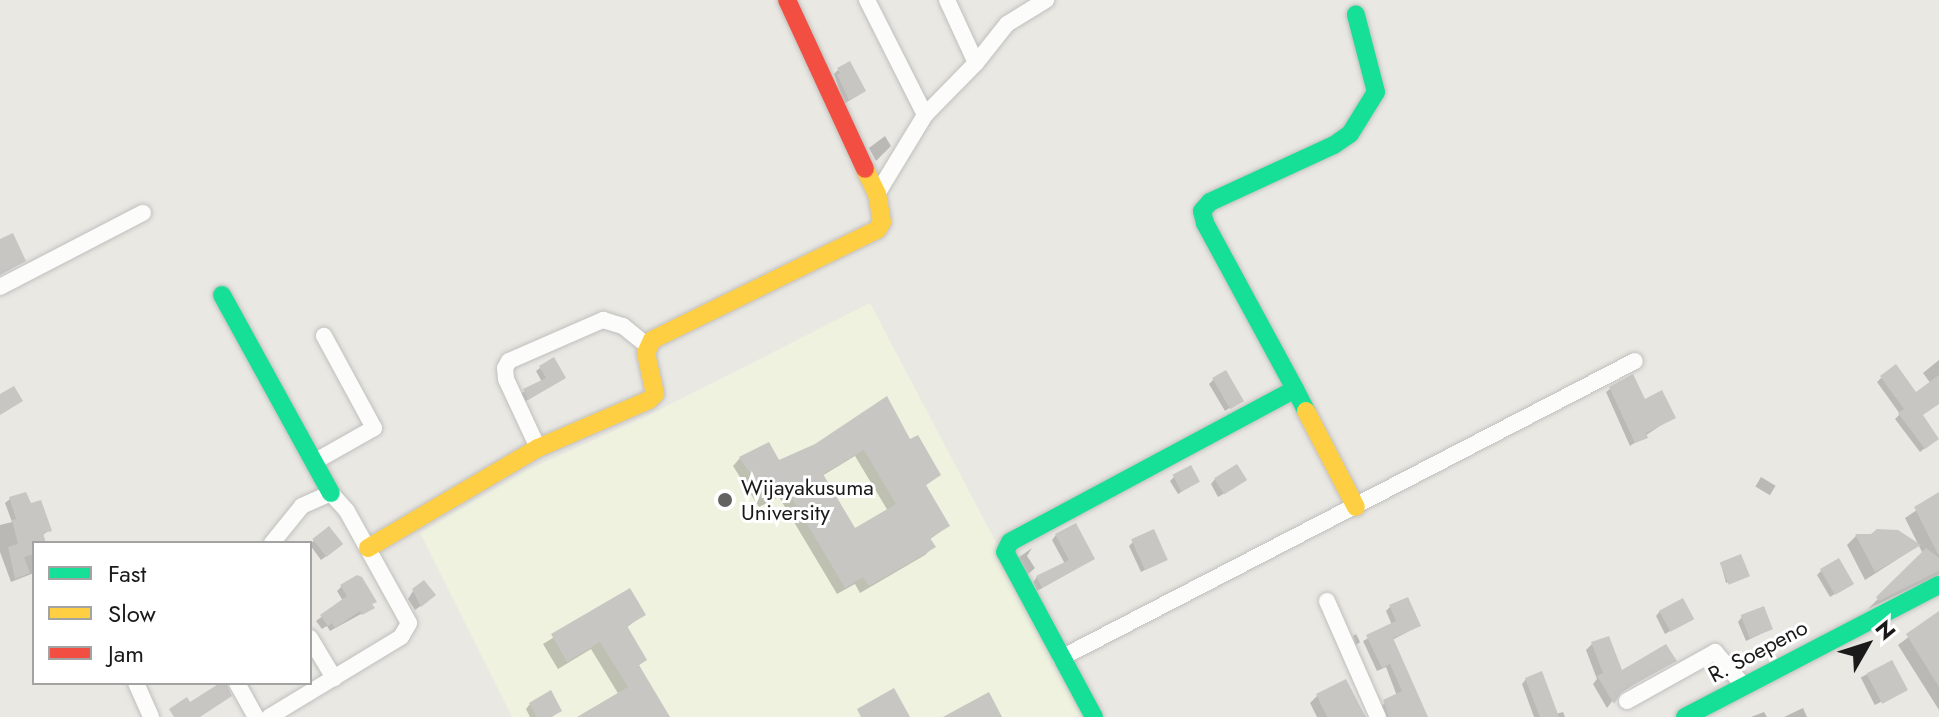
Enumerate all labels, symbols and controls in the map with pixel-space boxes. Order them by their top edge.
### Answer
place label: Wijayakusuma University [741,474,874,526]
marker: Wijayakusuma University [716,491,734,509]
legend [32,541,312,685]
text: Fast [108,556,146,591]
text: Slow [108,596,156,631]
north arrow [1827,605,1907,685]
text: N [1868,613,1904,647]
street label: R. Soepeno [1704,614,1812,688]
text: Jam [108,636,144,671]

